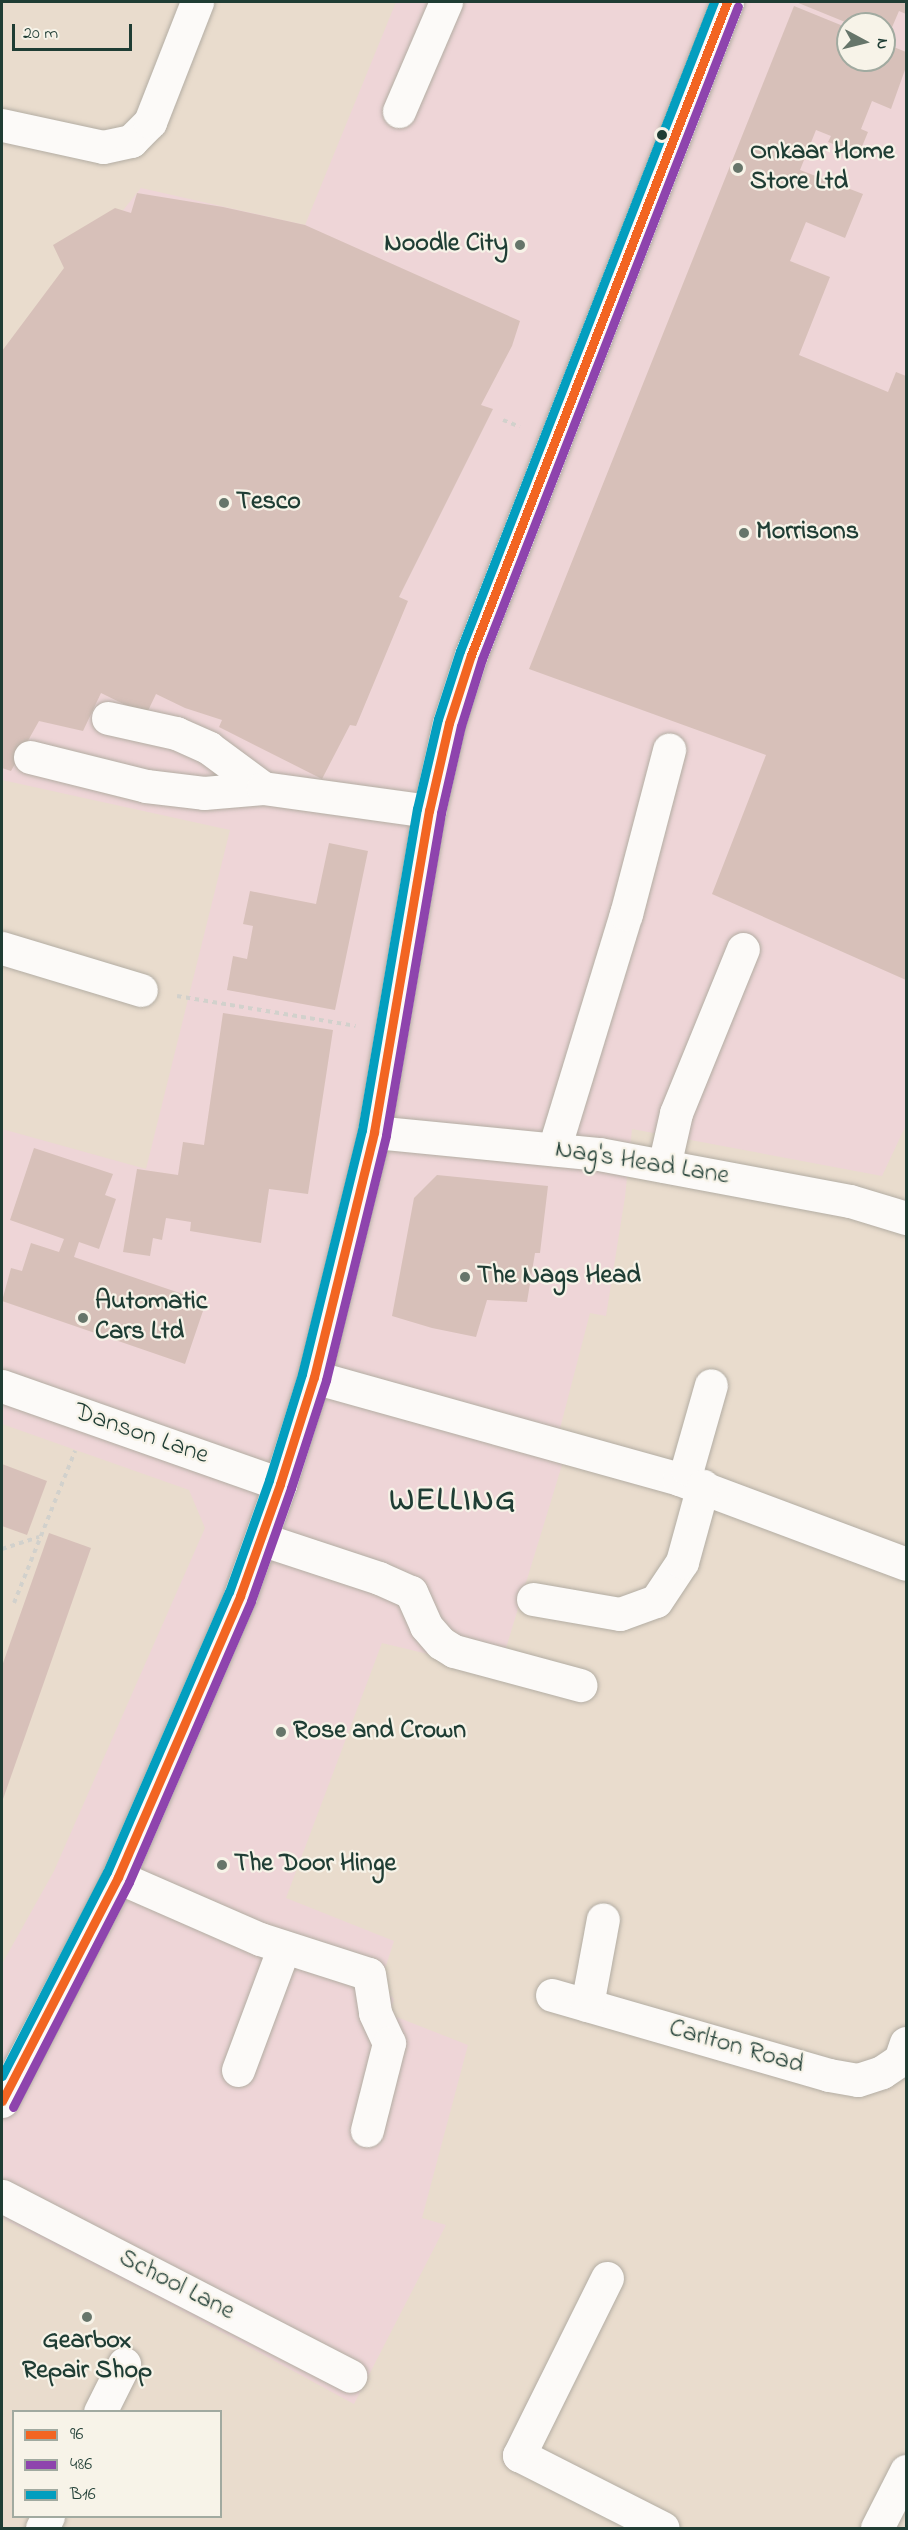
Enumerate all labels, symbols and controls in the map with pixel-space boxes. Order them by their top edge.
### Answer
scale bar [15,12,135,50]
north arrow [836,12,896,72]
text: 20 m [23,21,58,47]
text: N [869,37,894,51]
unlabelled marker [656,129,668,141]
place label: Onkaar Home Store Ltd [750,137,894,198]
marker: Onkaar Home Store Ltd [731,161,745,175]
place label: Noodle City [384,229,508,261]
marker: Noodle City [513,238,527,252]
place label: Tesco [236,487,301,519]
marker: Tesco [217,496,231,510]
place label: Morrisons [756,517,859,549]
marker: Morrisons [737,526,751,540]
street label: Nag's Head Lane [553,1135,731,1193]
place label: The Nags Head [477,1261,641,1293]
marker: The Nags Head [458,1270,472,1284]
place label: Automatic Cars Ltd [95,1287,207,1348]
marker: Automatic Cars Ltd [76,1311,90,1325]
street label: Danson Lane [70,1397,212,1473]
district label: WELLING [389,1483,517,1521]
place label: Rose and Crown [293,1716,466,1748]
marker: Rose and Crown [274,1725,288,1739]
place label: The Door Hinge [234,1849,396,1881]
marker: The Door Hinge [215,1858,229,1872]
street label: Carlton Road [665,2014,807,2082]
street label: School Lane [113,2244,239,2328]
marker: Gearbox Repair Shop [80,2310,94,2324]
place label: Gearbox Repair Shop [22,2326,152,2388]
legend [12,2410,222,2518]
text: 96 [70,2422,83,2448]
text: 486 [70,2452,92,2478]
text: B16 [70,2482,96,2508]

